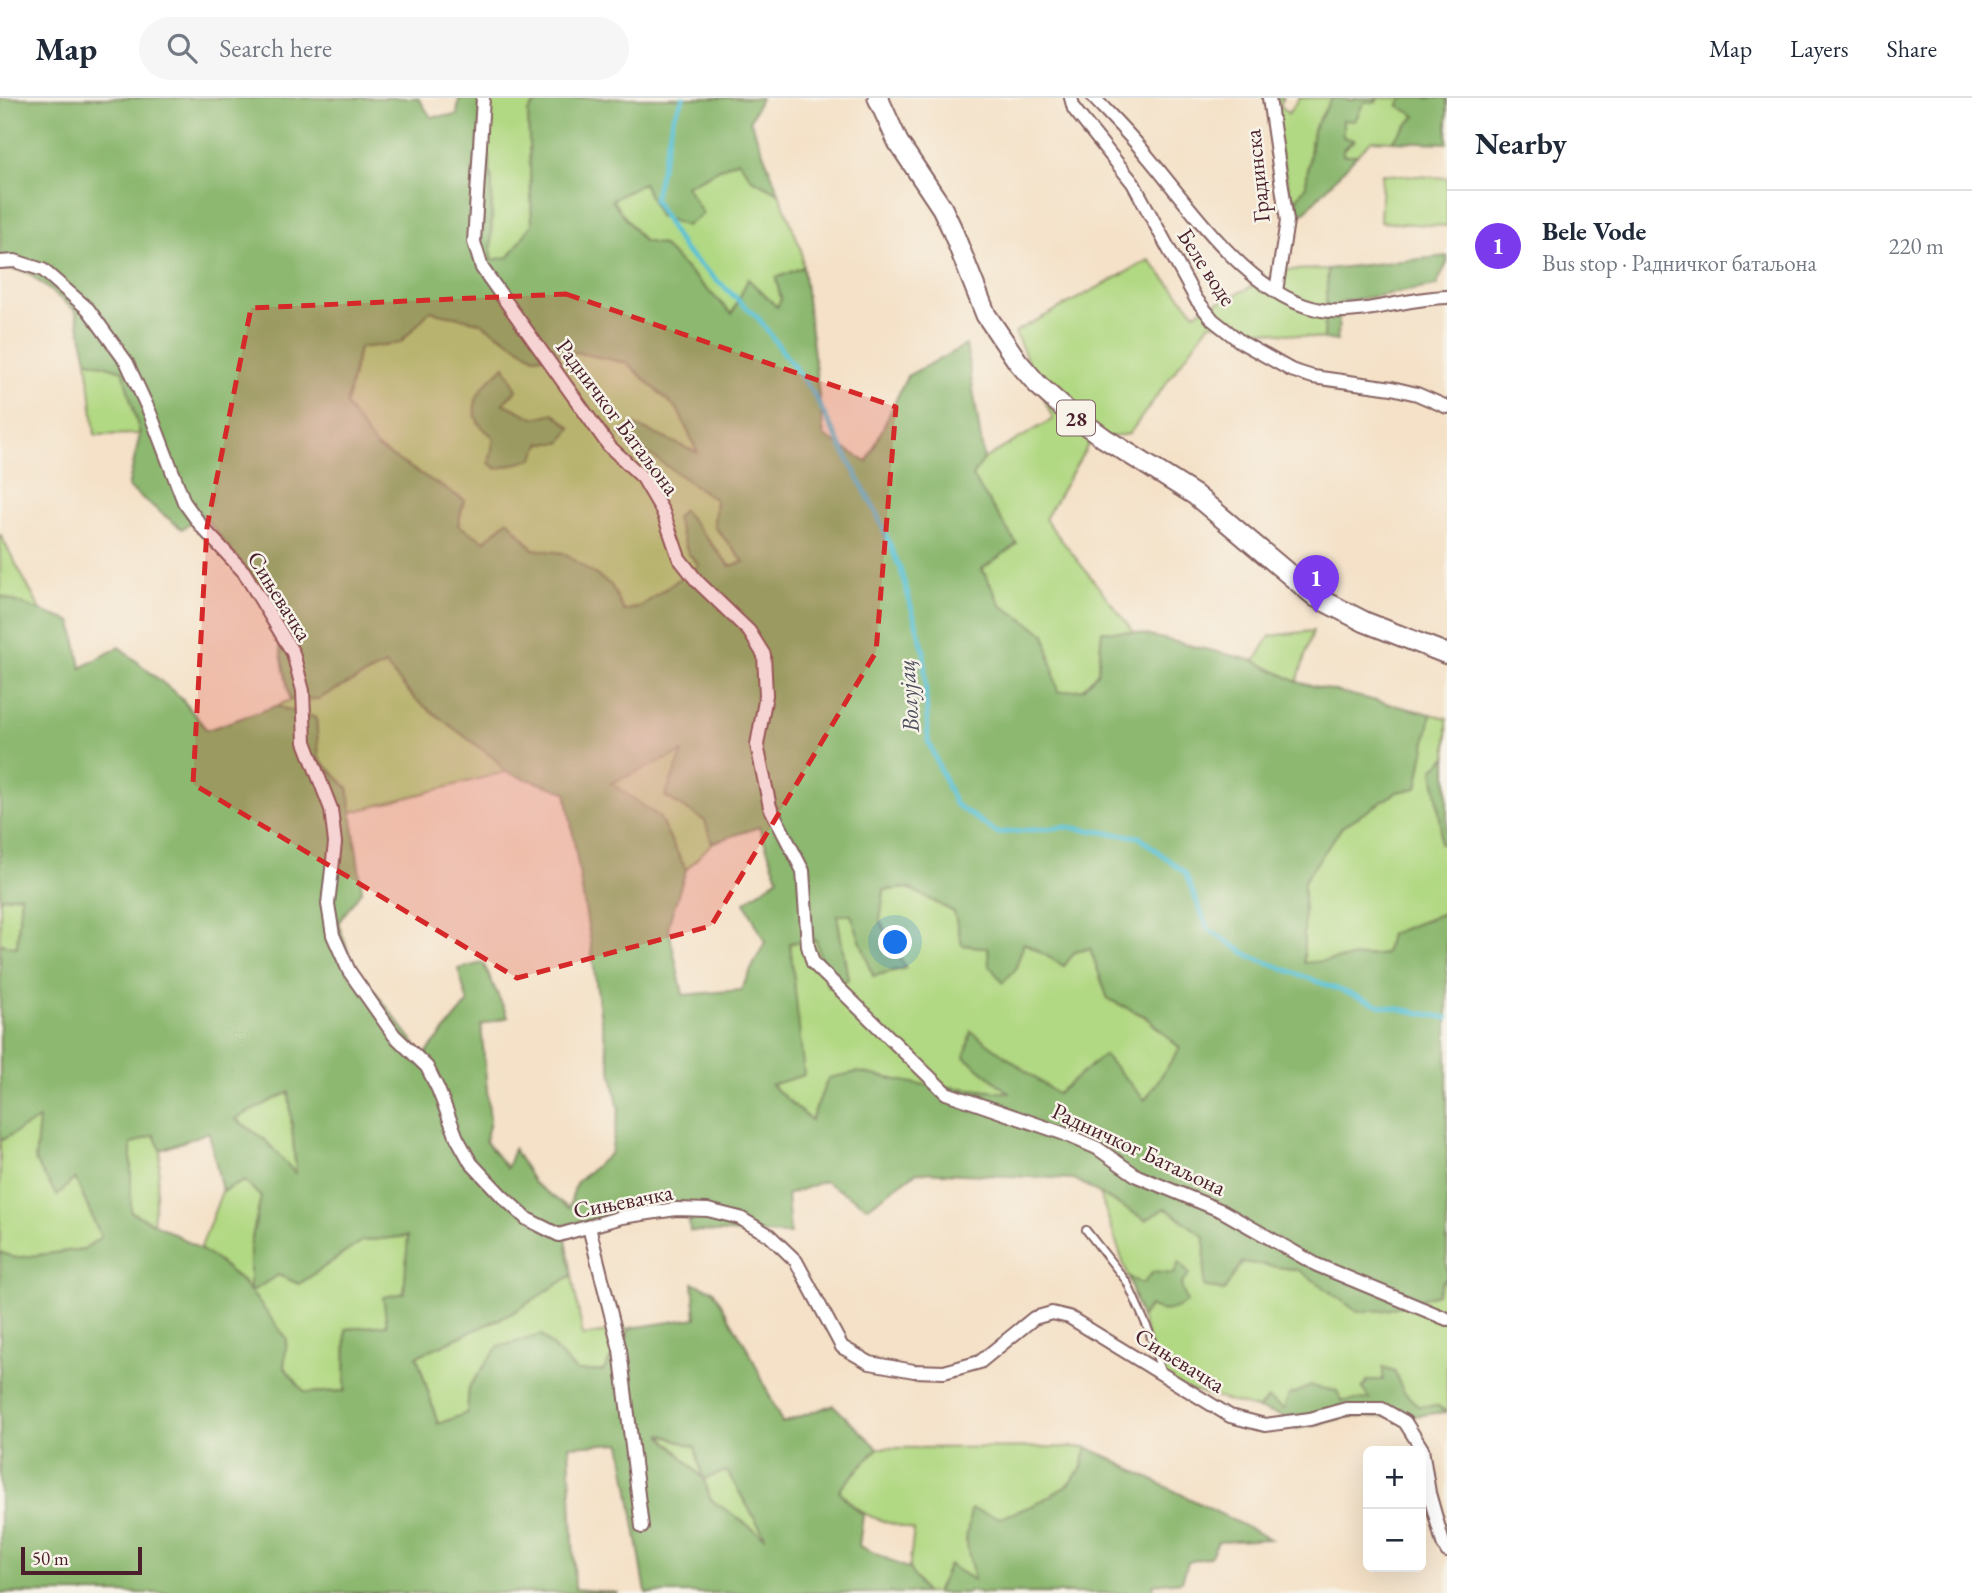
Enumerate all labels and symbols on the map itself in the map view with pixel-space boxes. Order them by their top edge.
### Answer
street label: Градинска [1237,127,1277,224]
street label: Беле воде [1171,222,1243,312]
street label: Радничког Батаљона [549,333,687,502]
road number: 28 [1057,400,1095,436]
street label: Сињевачка [241,545,320,647]
pin: 1 [1293,555,1339,613]
water label: Волујац [890,658,926,735]
your location [878,925,912,959]
street label: Радничког Батаљона [1047,1096,1231,1203]
street label: Сињевачка [571,1176,676,1225]
street label: Сињевачка [1129,1321,1231,1400]
scale bar [21,1544,142,1576]

